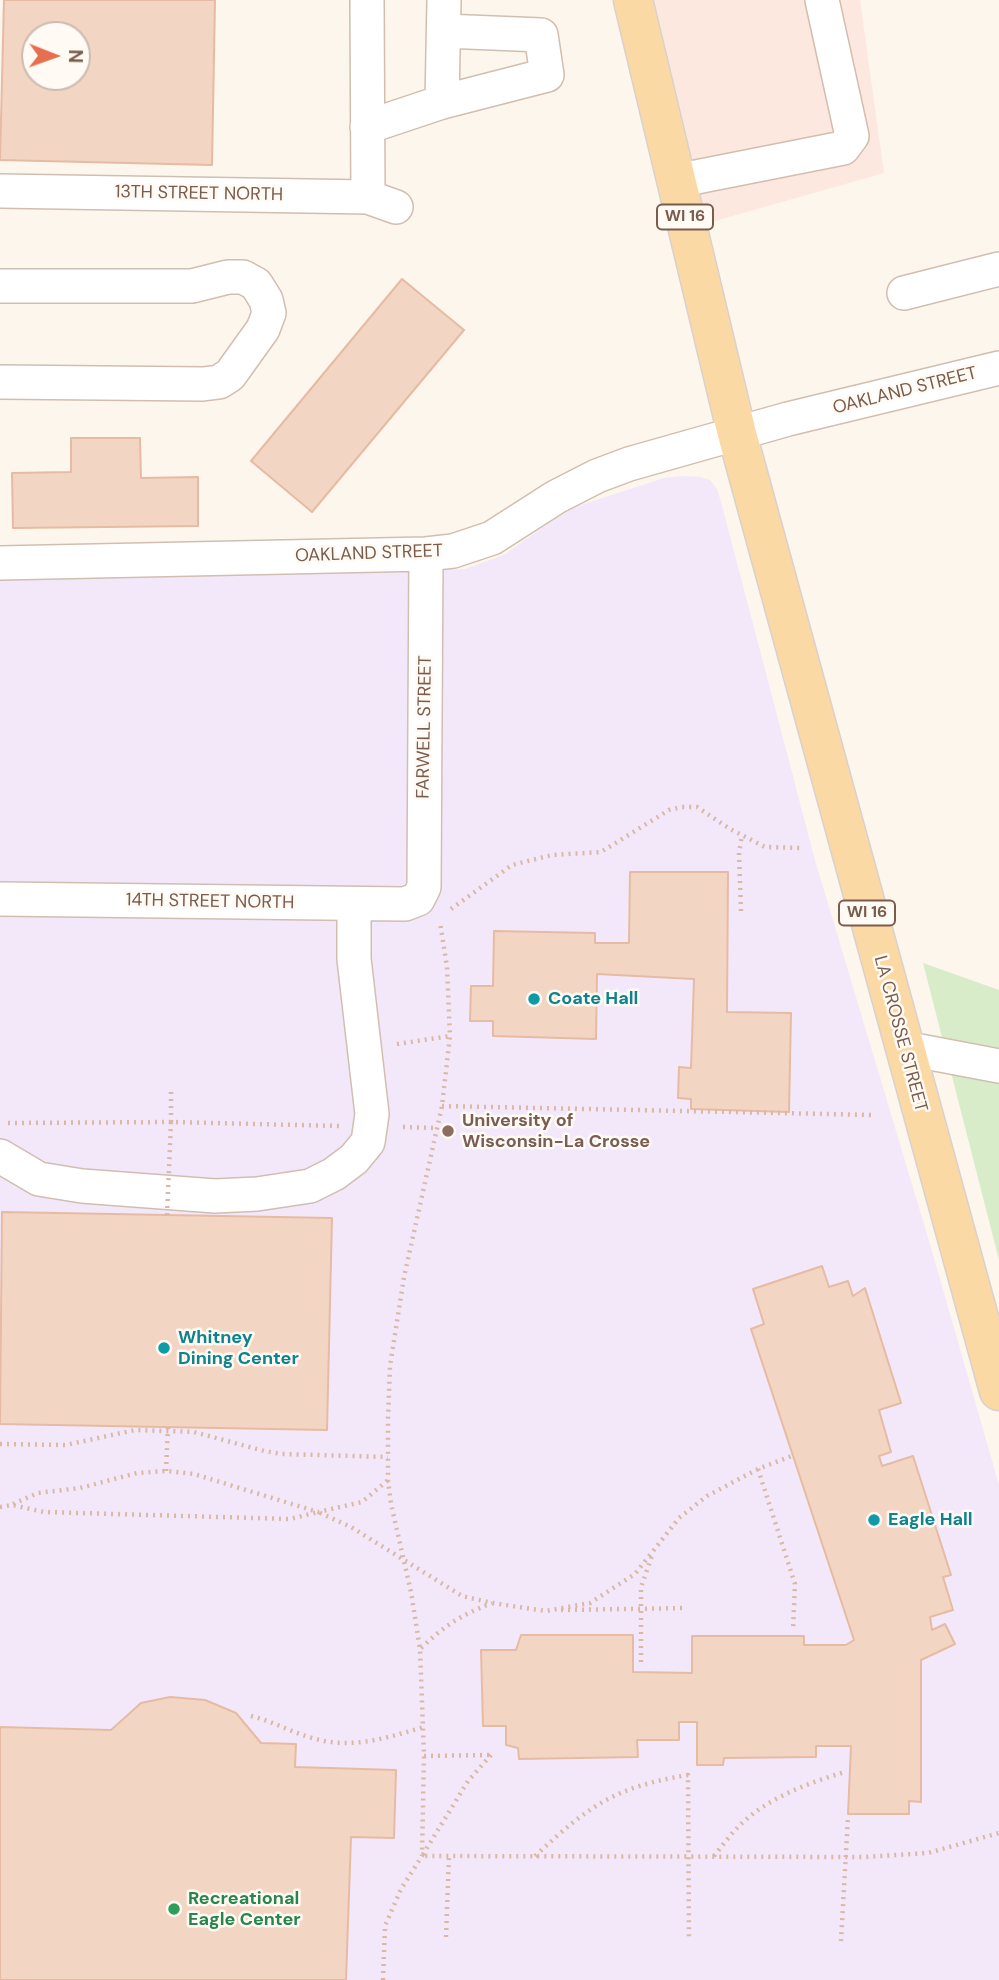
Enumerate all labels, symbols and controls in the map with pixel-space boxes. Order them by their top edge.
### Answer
north arrow [21,21,91,91]
text: N [63,49,88,63]
street label: 13TH STREET NORTH [115,182,283,206]
road number: WI 16 [657,204,713,230]
street label: OAKLAND STREET [831,363,979,419]
street label: OAKLAND STREET [295,541,443,567]
street label: FARWELL STREET [413,655,437,799]
street label: 14TH STREET NORTH [126,890,294,914]
road number: WI 16 [839,900,895,925]
street label: LA CROSSE STREET [869,953,931,1115]
place label: Coate Hall [548,988,638,1010]
marker: Coate Hall [526,991,542,1007]
place label: University of Wisconsin-La Crosse [462,1110,650,1152]
marker: University of Wisconsin-La Crosse [440,1123,456,1139]
place label: Whitney Dining Center [178,1327,299,1370]
marker: Whitney Dining Center [156,1340,172,1356]
place label: Eagle Hall [888,1509,973,1531]
marker: Eagle Hall [866,1512,882,1528]
place label: Recreational Eagle Center [188,1888,301,1930]
marker: Recreational Eagle Center [166,1901,182,1917]

